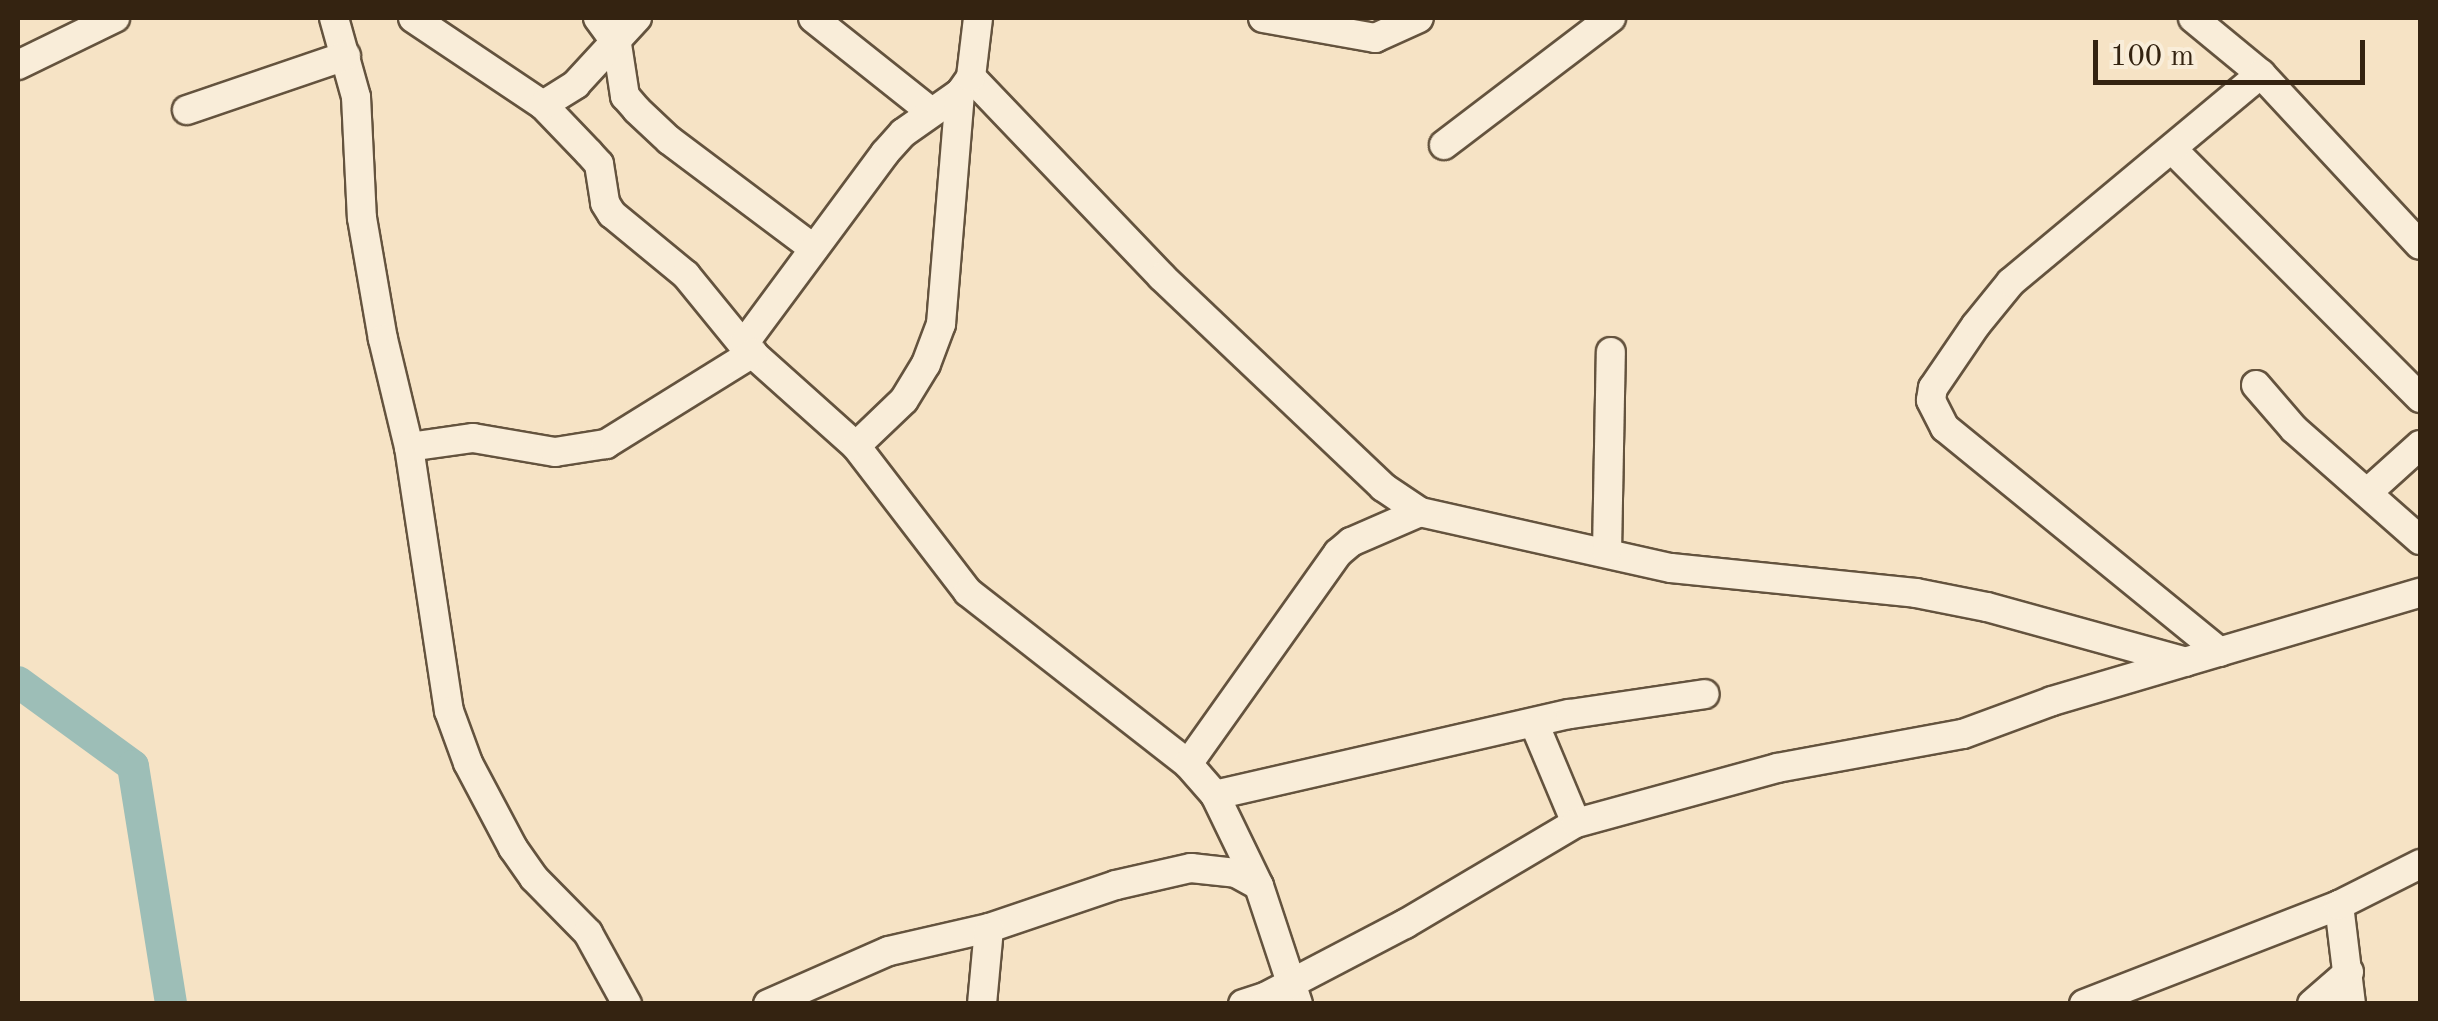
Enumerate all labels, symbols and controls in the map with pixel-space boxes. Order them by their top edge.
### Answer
scale bar [2098,20,2370,82]
text: 100 m [2110,42,2194,72]

